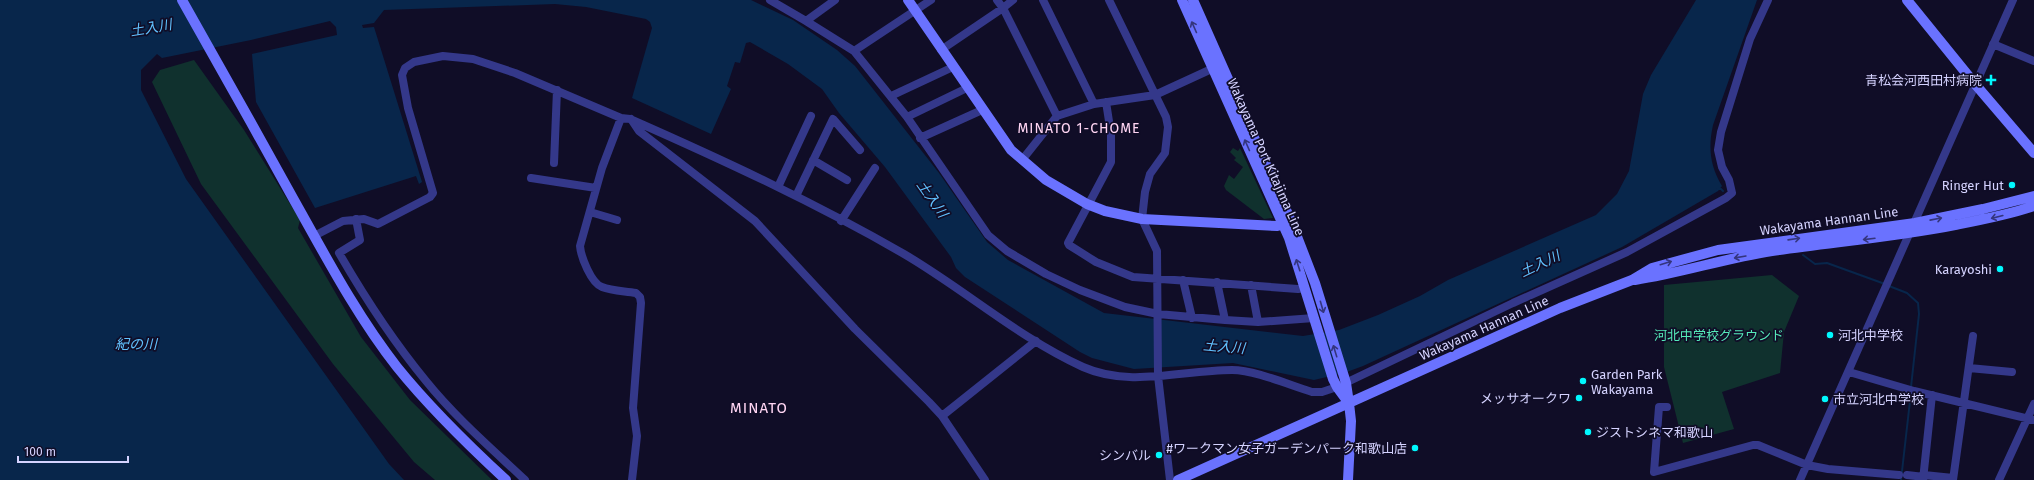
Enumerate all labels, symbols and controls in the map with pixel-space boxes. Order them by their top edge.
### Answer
water label: 土入川 [129,16,175,40]
one-way arrow [1190,21,1197,33]
place label: 青松会河西田村病院 [1865,73,1982,88]
marker: 青松会河西田村病院 [1985,74,1997,86]
street label: Wakayama Port Kitajima Line [1225,76,1307,238]
district label: MINATO 1-CHOME [1017,120,1141,137]
one-way arrow [1243,140,1250,152]
water label: 土入川 [913,177,952,223]
place label: Ringer Hut [1942,178,2004,193]
marker: Ringer Hut [2007,180,2017,190]
street label: Wakayama Hannan Line [1759,204,1899,238]
one-way arrow [1990,213,2003,221]
one-way arrow [1929,214,1942,222]
one-way arrow [1787,235,1800,243]
one-way arrow [1862,235,1875,243]
water label: 土入川 [1517,247,1564,281]
one-way arrow [1734,253,1747,261]
one-way arrow [1294,259,1301,272]
one-way arrow [1660,259,1673,266]
place label: Karayoshi [1935,262,1992,277]
marker: Karayoshi [1995,264,2005,274]
street label: Wakayama Hannan Line [1417,293,1551,363]
one-way arrow [1318,300,1326,313]
park label: 河北中学校グラウンド [1654,328,1784,343]
place label: 河北中学校 [1838,328,1903,343]
marker: 河北中学校 [1825,330,1835,340]
water label: 紀の川 [115,336,159,353]
water label: 土入川 [1202,337,1248,357]
one-way arrow [1331,345,1338,358]
place label: Garden Park Wakayama [1591,367,1663,397]
marker: Garden Park Wakayama [1578,376,1588,386]
place label: メッサオークワ [1480,391,1571,406]
place label: 市立河北中学校 [1833,392,1924,407]
marker: メッサオークワ [1574,393,1584,403]
marker: 市立河北中学校 [1820,394,1830,404]
district label: MINATO [730,399,788,417]
place label: ジストシネマ和歌山 [1596,425,1713,440]
marker: ジストシネマ和歌山 [1583,427,1593,437]
scale bar [18,438,128,464]
place label: #ワークマン女子ガーデンパーク和歌山店 [1166,441,1407,456]
marker: #ワークマン女子ガーデンパーク和歌山店 [1410,443,1420,453]
text: 100 m [24,445,56,459]
place label: シンバル [1099,448,1151,463]
marker: シンバル [1154,450,1164,460]

